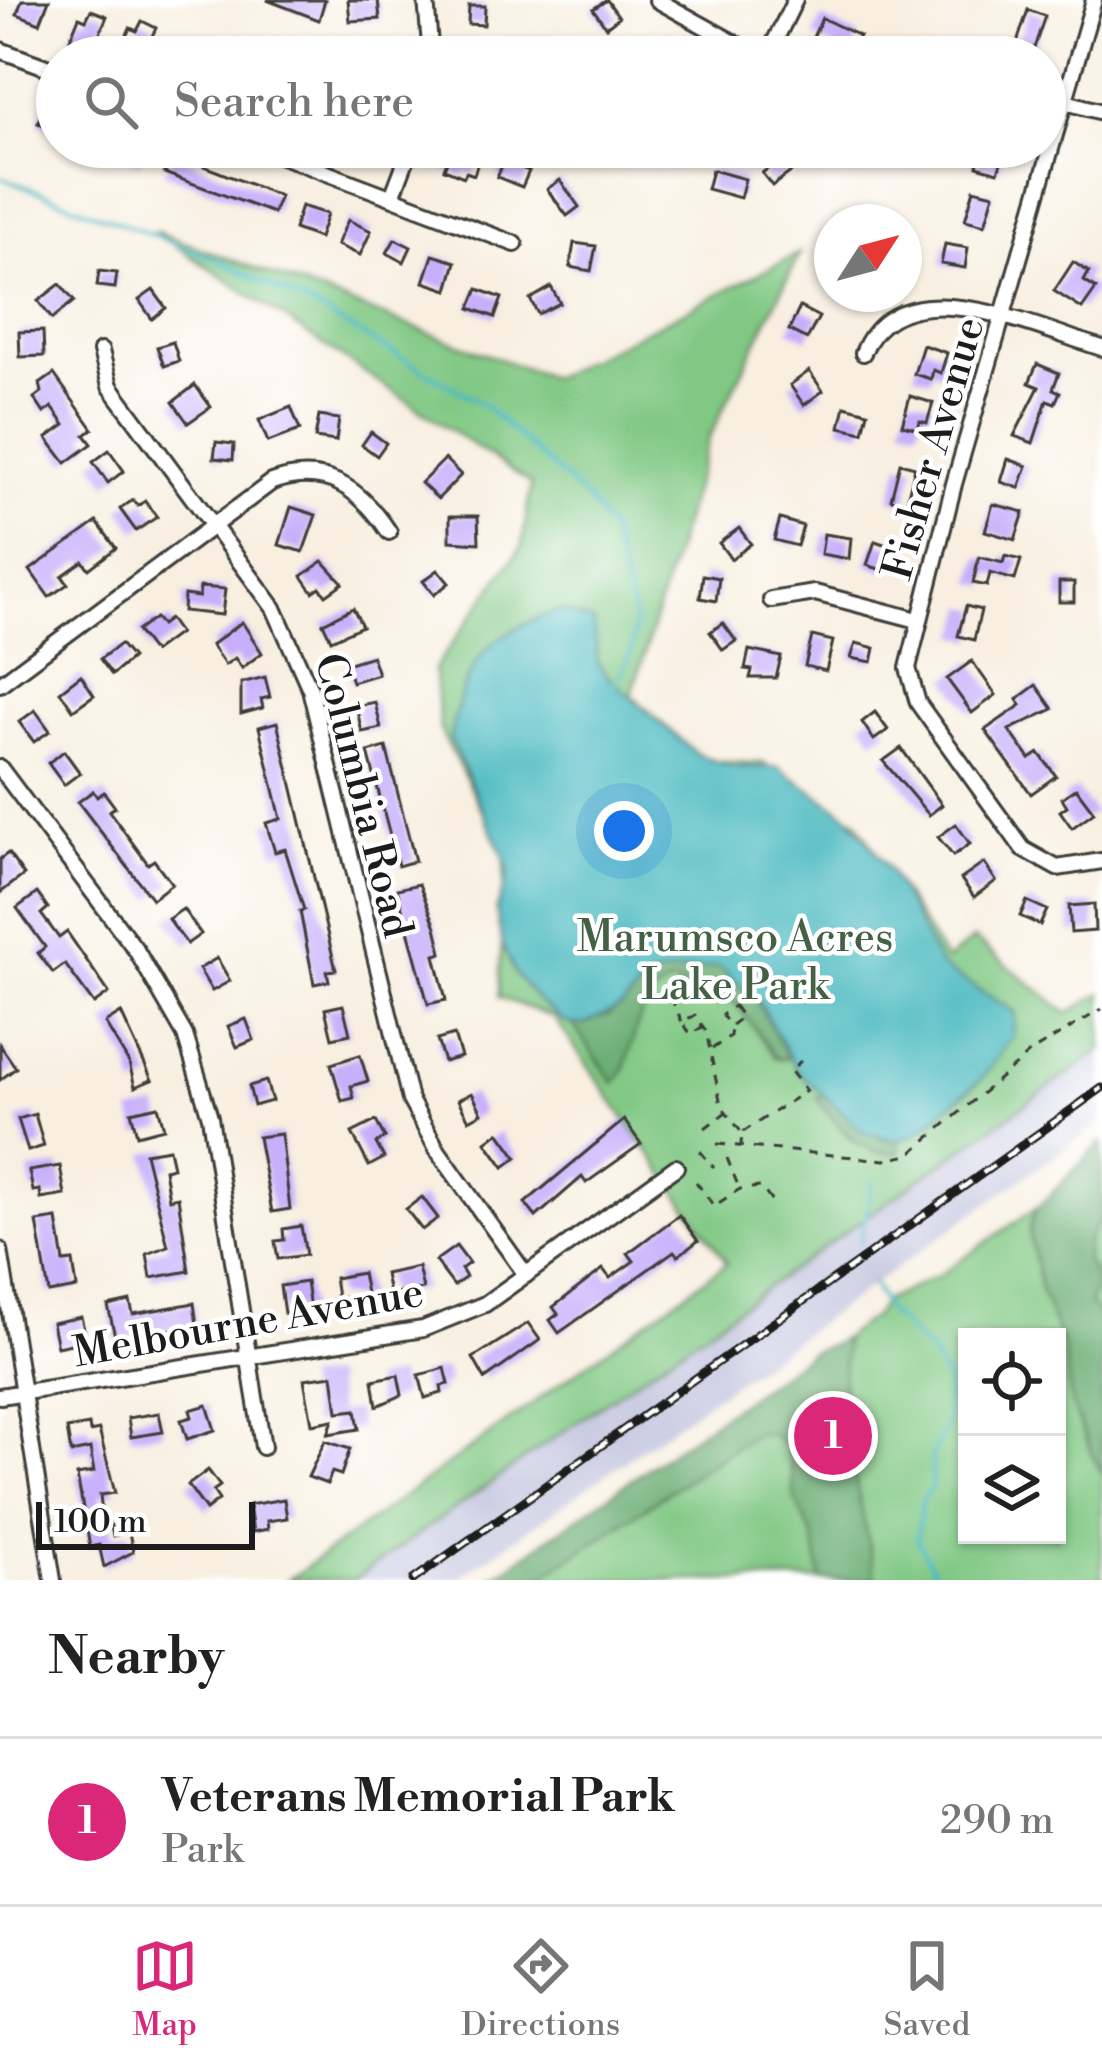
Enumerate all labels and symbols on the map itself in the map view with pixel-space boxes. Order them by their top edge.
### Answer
north arrow [814,204,922,312]
street label: Fisher Avenue [872,311,997,586]
street label: Columbia Road [302,648,423,943]
your location [594,801,654,861]
park label: Marumsco Acres Lake Park [577,912,893,1013]
street label: Melbourne Avenue [69,1267,428,1380]
pin: 1 [794,1391,872,1481]
scale bar [36,1496,255,1549]

